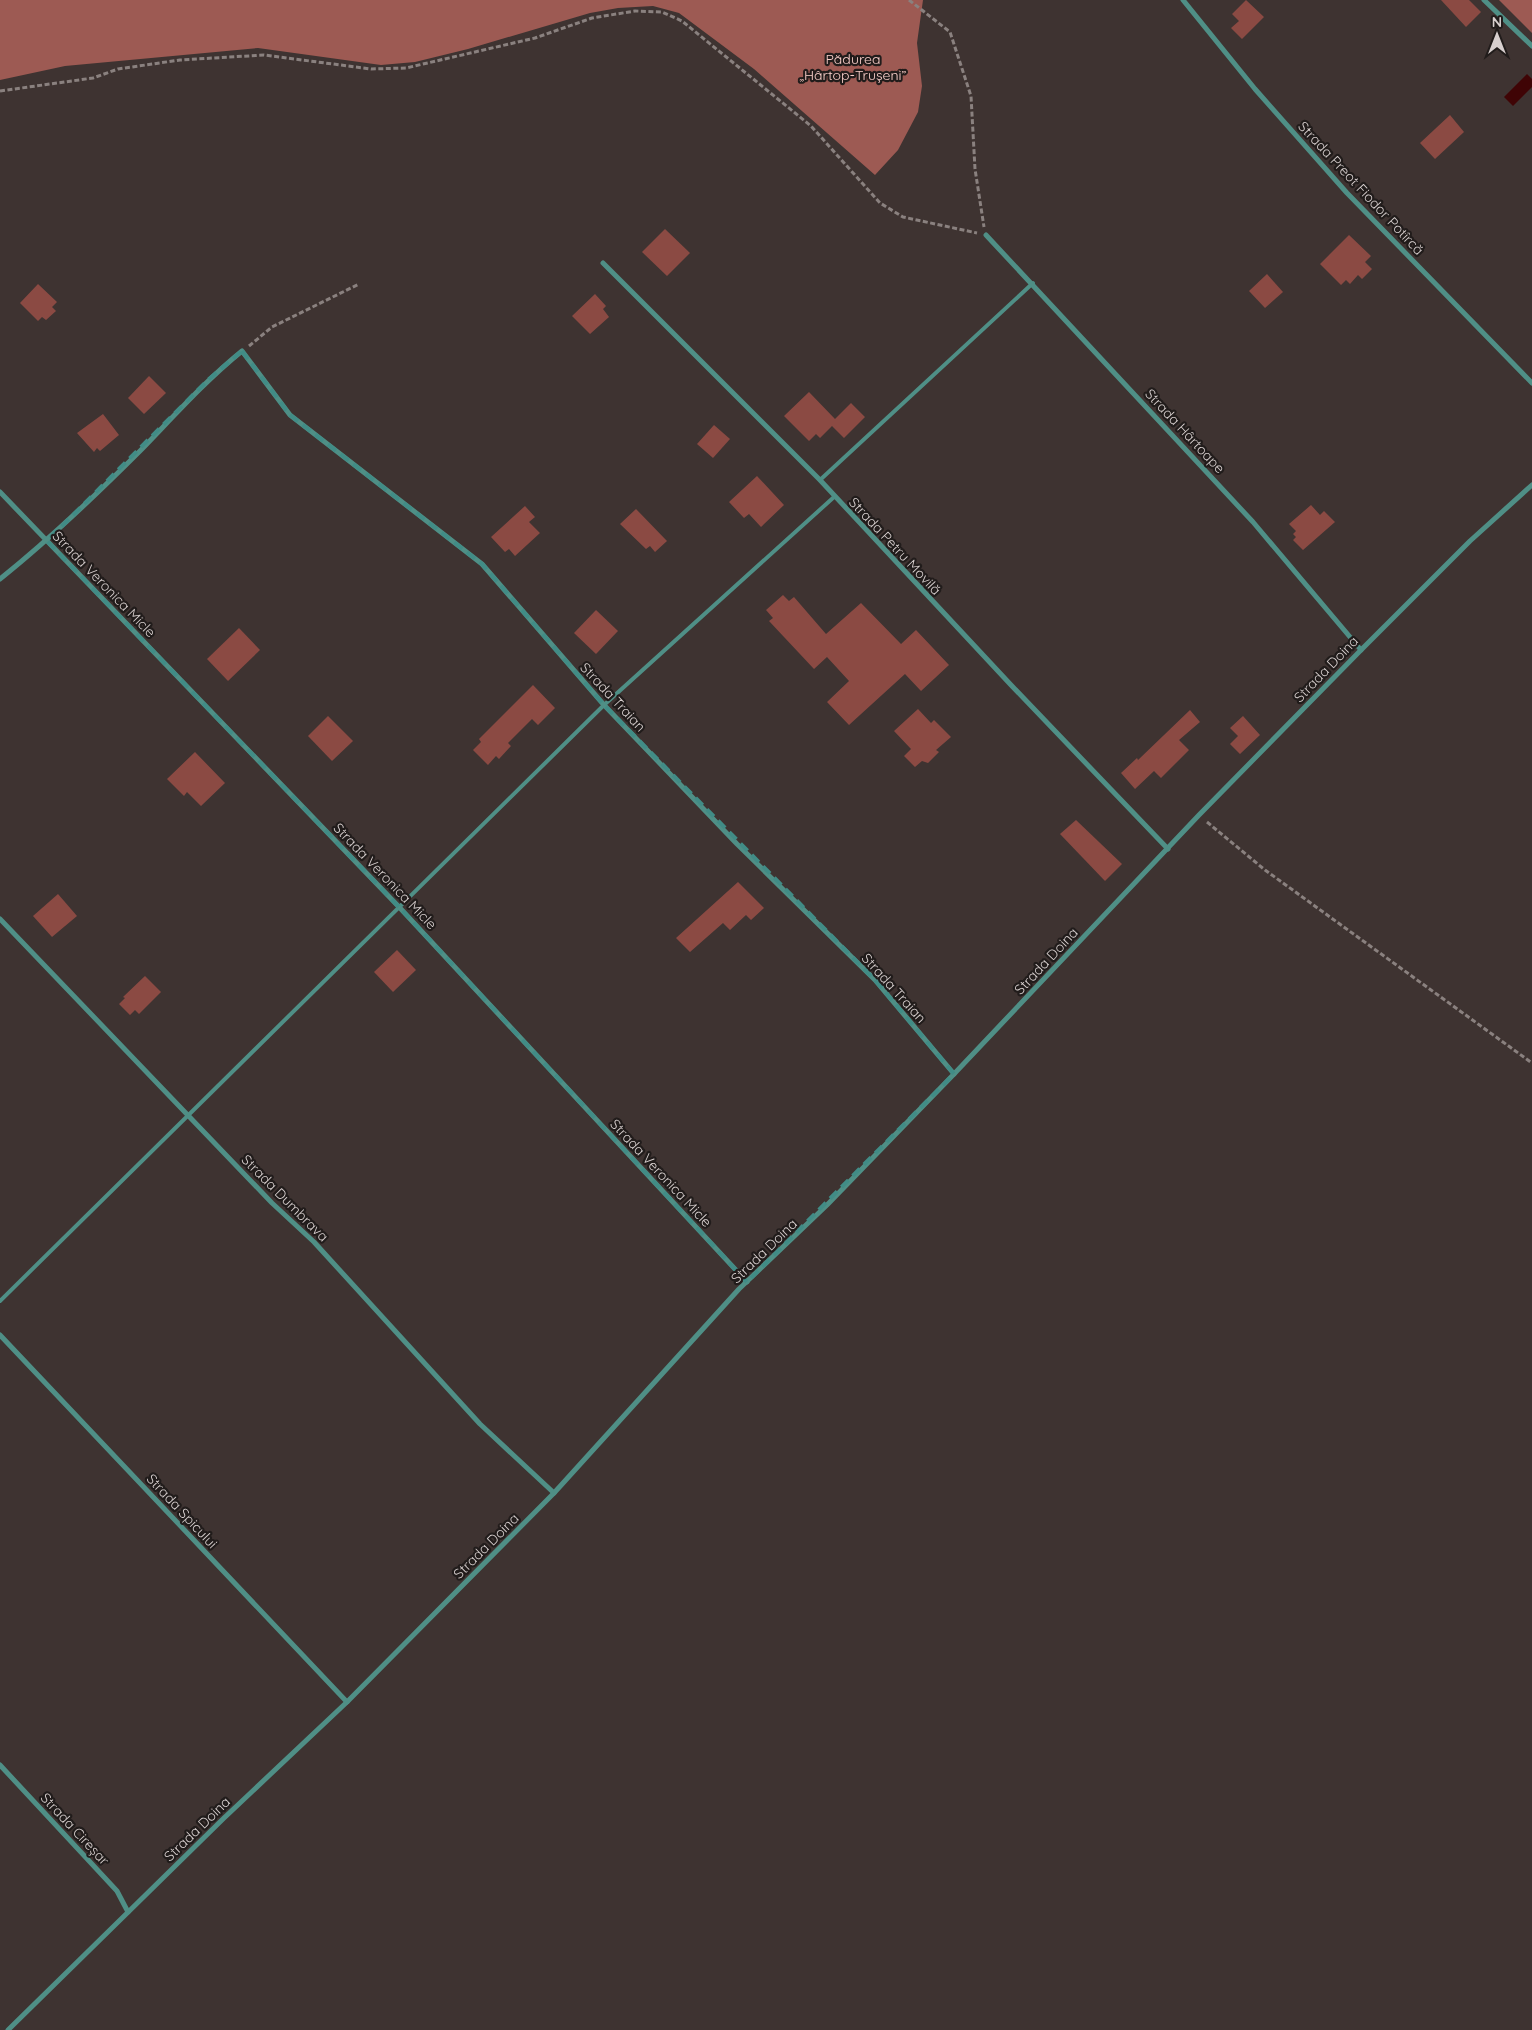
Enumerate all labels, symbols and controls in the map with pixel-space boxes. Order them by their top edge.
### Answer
north arrow [1472,10,1522,60]
text: N [1492,13,1502,31]
park label: Pădurea „Hârtop-Trușeni” [800,50,907,84]
street label: Strada Preot Fiodor Potîrcă [1294,117,1428,259]
street label: Strada Hârtoape [1141,385,1229,477]
street label: Strada Petru Movilă [845,493,945,599]
street label: Strada Veronica Micle [49,527,160,641]
street label: Strada Doina [1290,632,1362,706]
street label: Strada Traian [576,659,650,735]
street label: Strada Veronica Micle [330,819,441,933]
street label: Strada Doina [1010,924,1082,998]
street label: Strada Traian [858,949,930,1027]
street label: Strada Veronica Micle [606,1115,716,1231]
street label: Strada Dumbrava [238,1151,332,1245]
street label: Strada Doina [727,1215,801,1287]
street label: Strada Spicului [143,1470,221,1552]
street label: Strada Doina [449,1509,523,1583]
street label: Strada Cireșar [37,1789,114,1869]
street label: Strada Doina [160,1793,234,1865]

